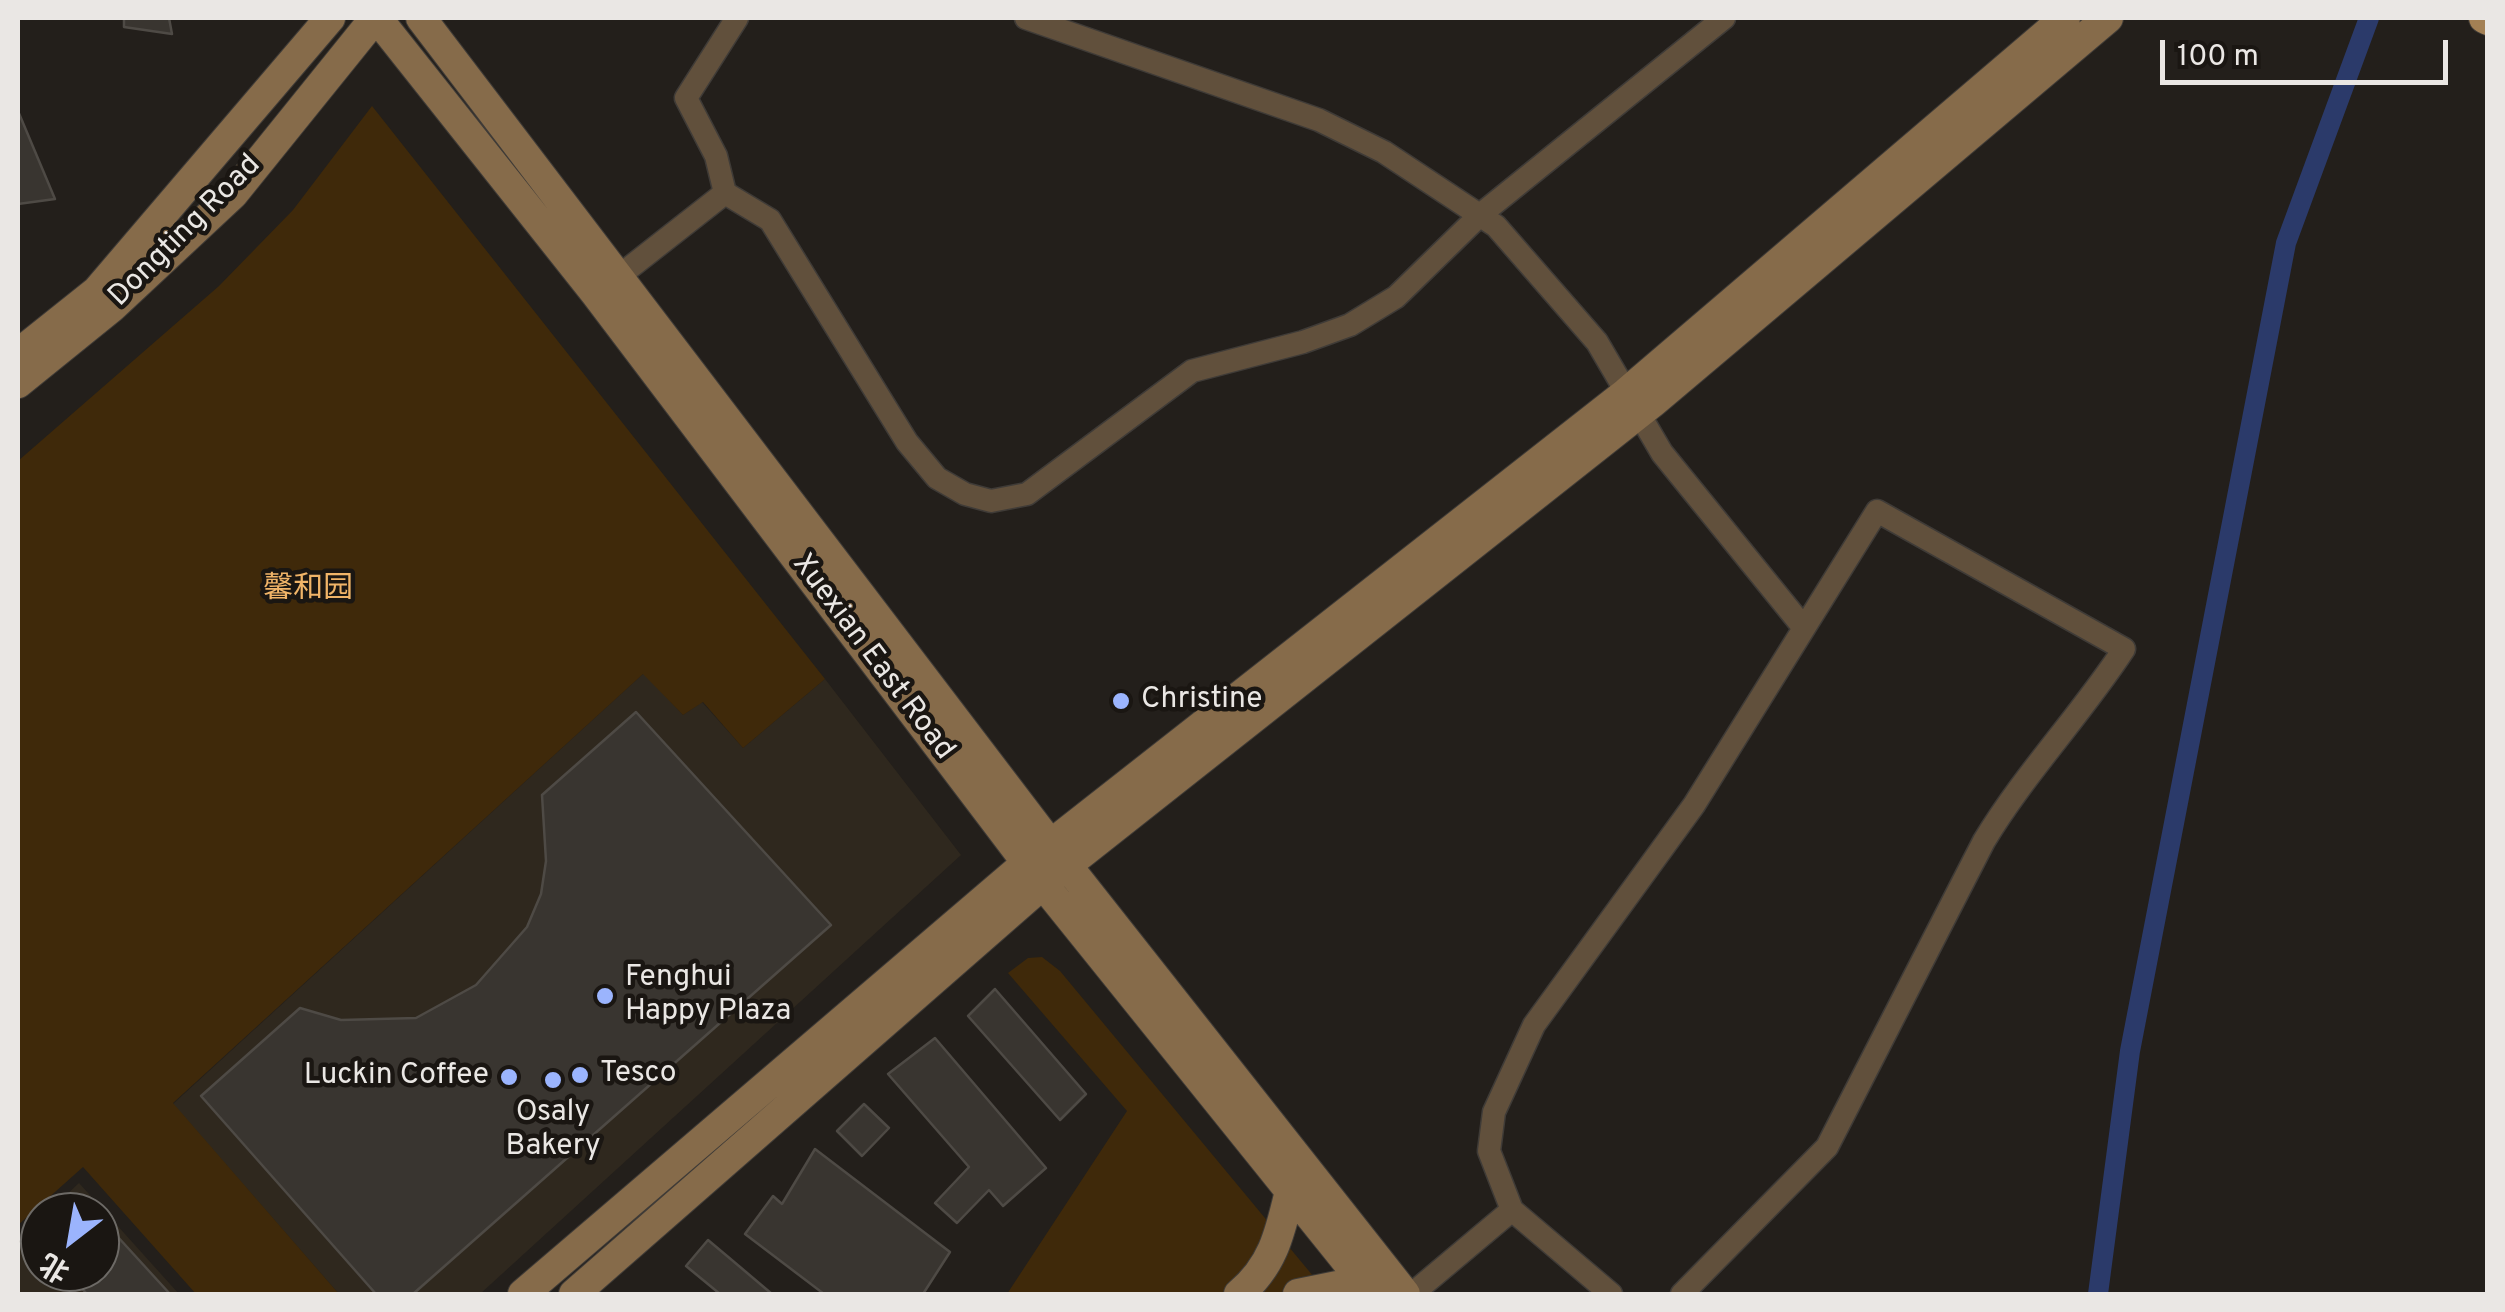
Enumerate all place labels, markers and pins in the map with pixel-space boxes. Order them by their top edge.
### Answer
place label: Christine [1141,683,1262,719]
marker: Christine [1110,690,1132,712]
place label: Fenghui Happy Plaza [625,961,791,1032]
marker: Fenghui Happy Plaza [594,985,616,1007]
place label: Tesco [600,1057,676,1093]
place label: Luckin Coffee [304,1059,489,1095]
marker: Tesco [569,1064,591,1086]
marker: Luckin Coffee [498,1066,520,1088]
marker: Osaly Bakery [542,1069,564,1091]
place label: Osaly Bakery [505,1096,601,1166]

